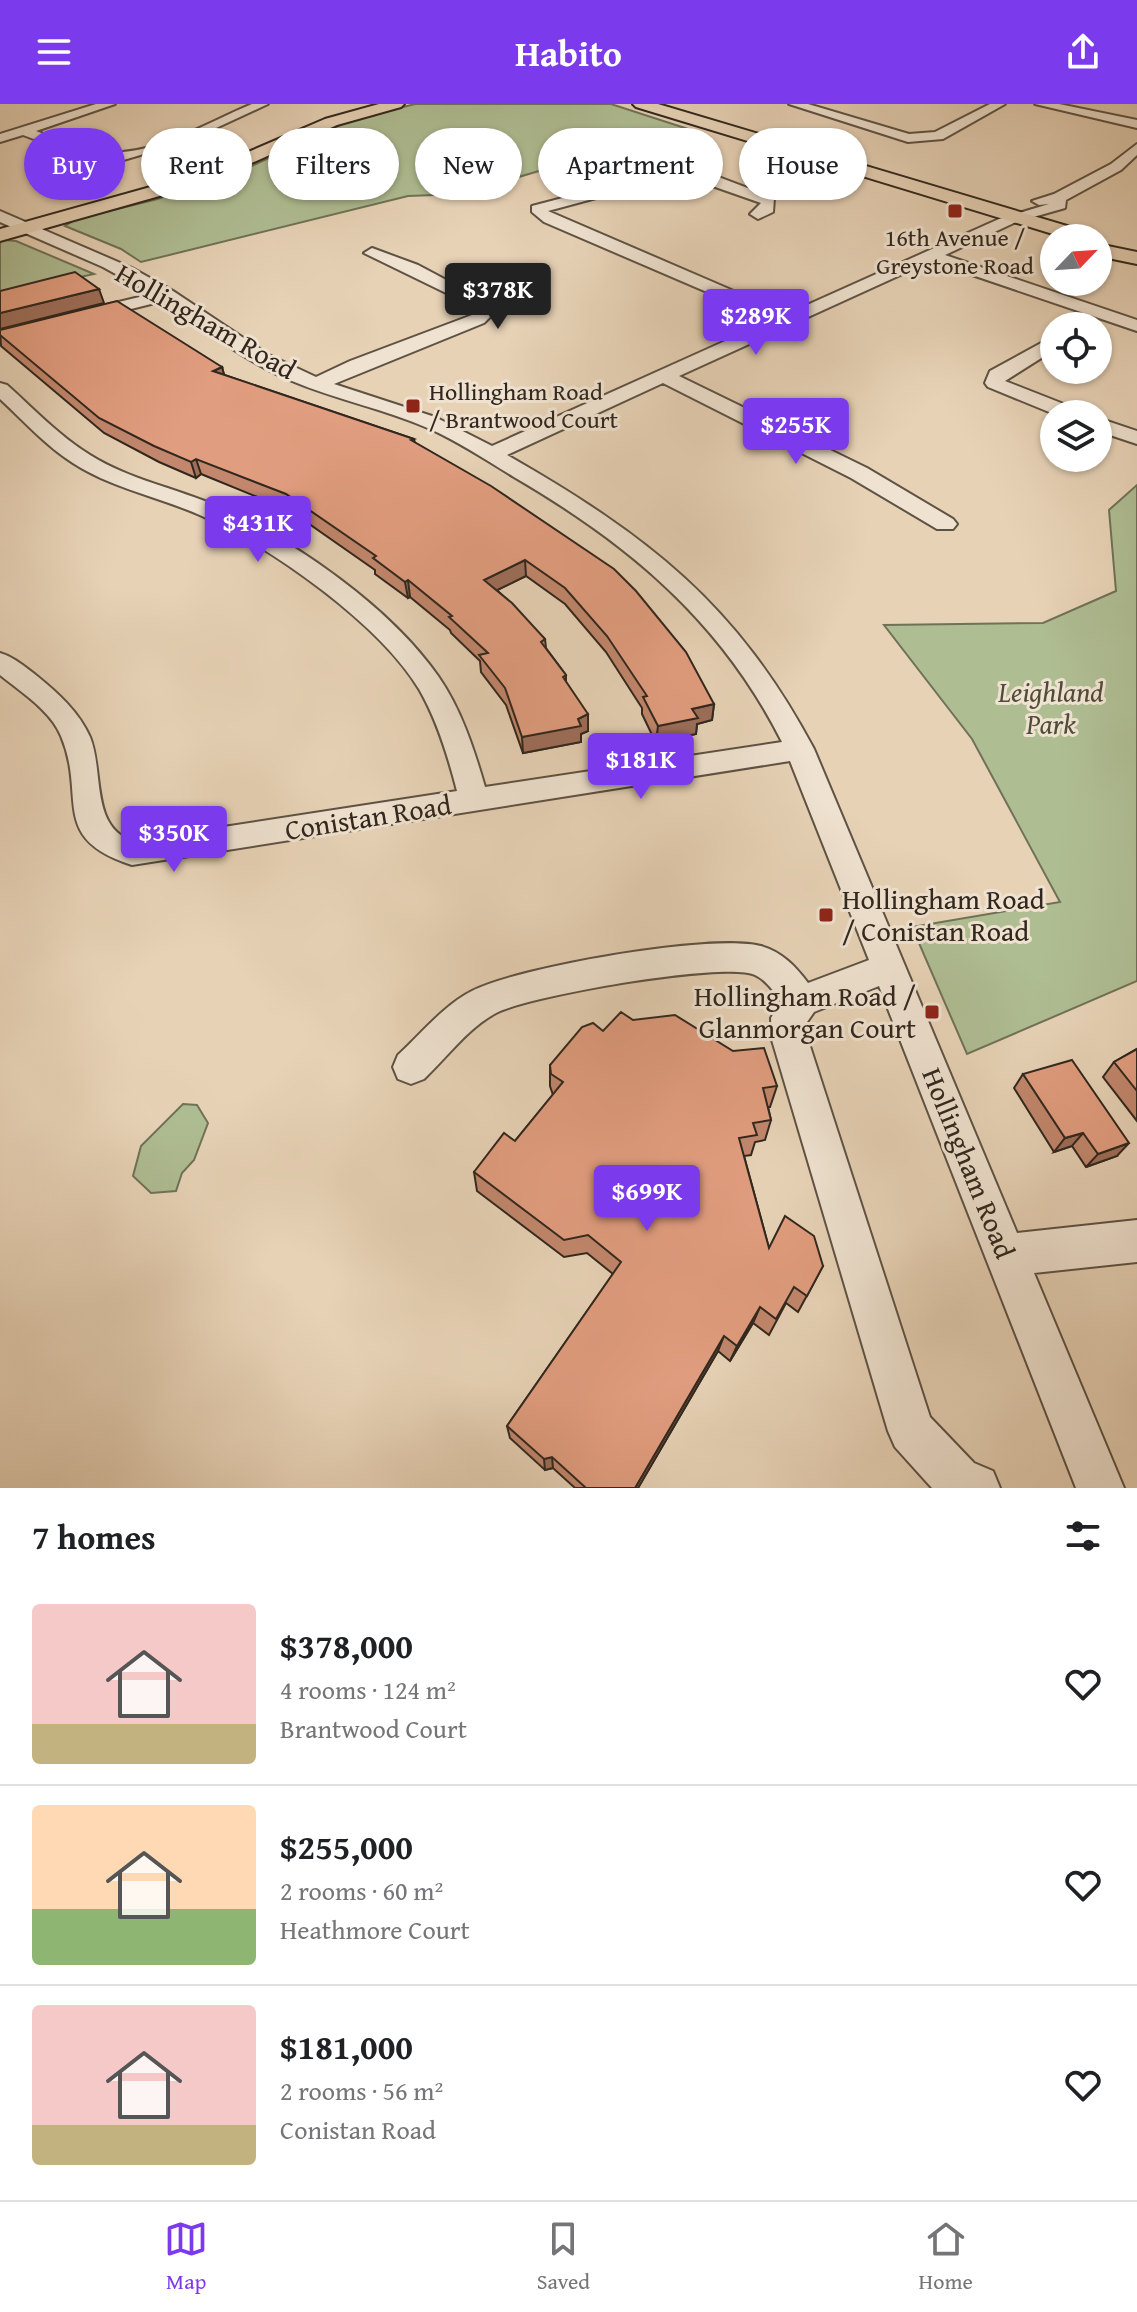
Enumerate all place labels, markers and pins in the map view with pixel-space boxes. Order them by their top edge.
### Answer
marker: 16th Avenue / Greystone Road [946,202,964,220]
place label: 16th Avenue / Greystone Road [876,220,1034,283]
pin: $378K [442,263,554,331]
pin: $289K [700,289,812,357]
place label: Hollingham Road / Brantwood Court [429,374,619,437]
marker: Hollingham Road / Brantwood Court [404,397,422,415]
pin: $255K [740,398,852,466]
pin: $431K [202,496,314,564]
pin: $181K [585,733,697,801]
pin: $350K [118,806,230,874]
place label: Hollingham Road / Conistan Road [842,878,1045,951]
marker: Hollingham Road / Conistan Road [817,906,835,924]
place label: Hollingham Road / Glanmorgan Court [694,975,916,1048]
marker: Hollingham Road / Glanmorgan Court [923,1003,941,1021]
pin: $699K [591,1165,703,1233]

